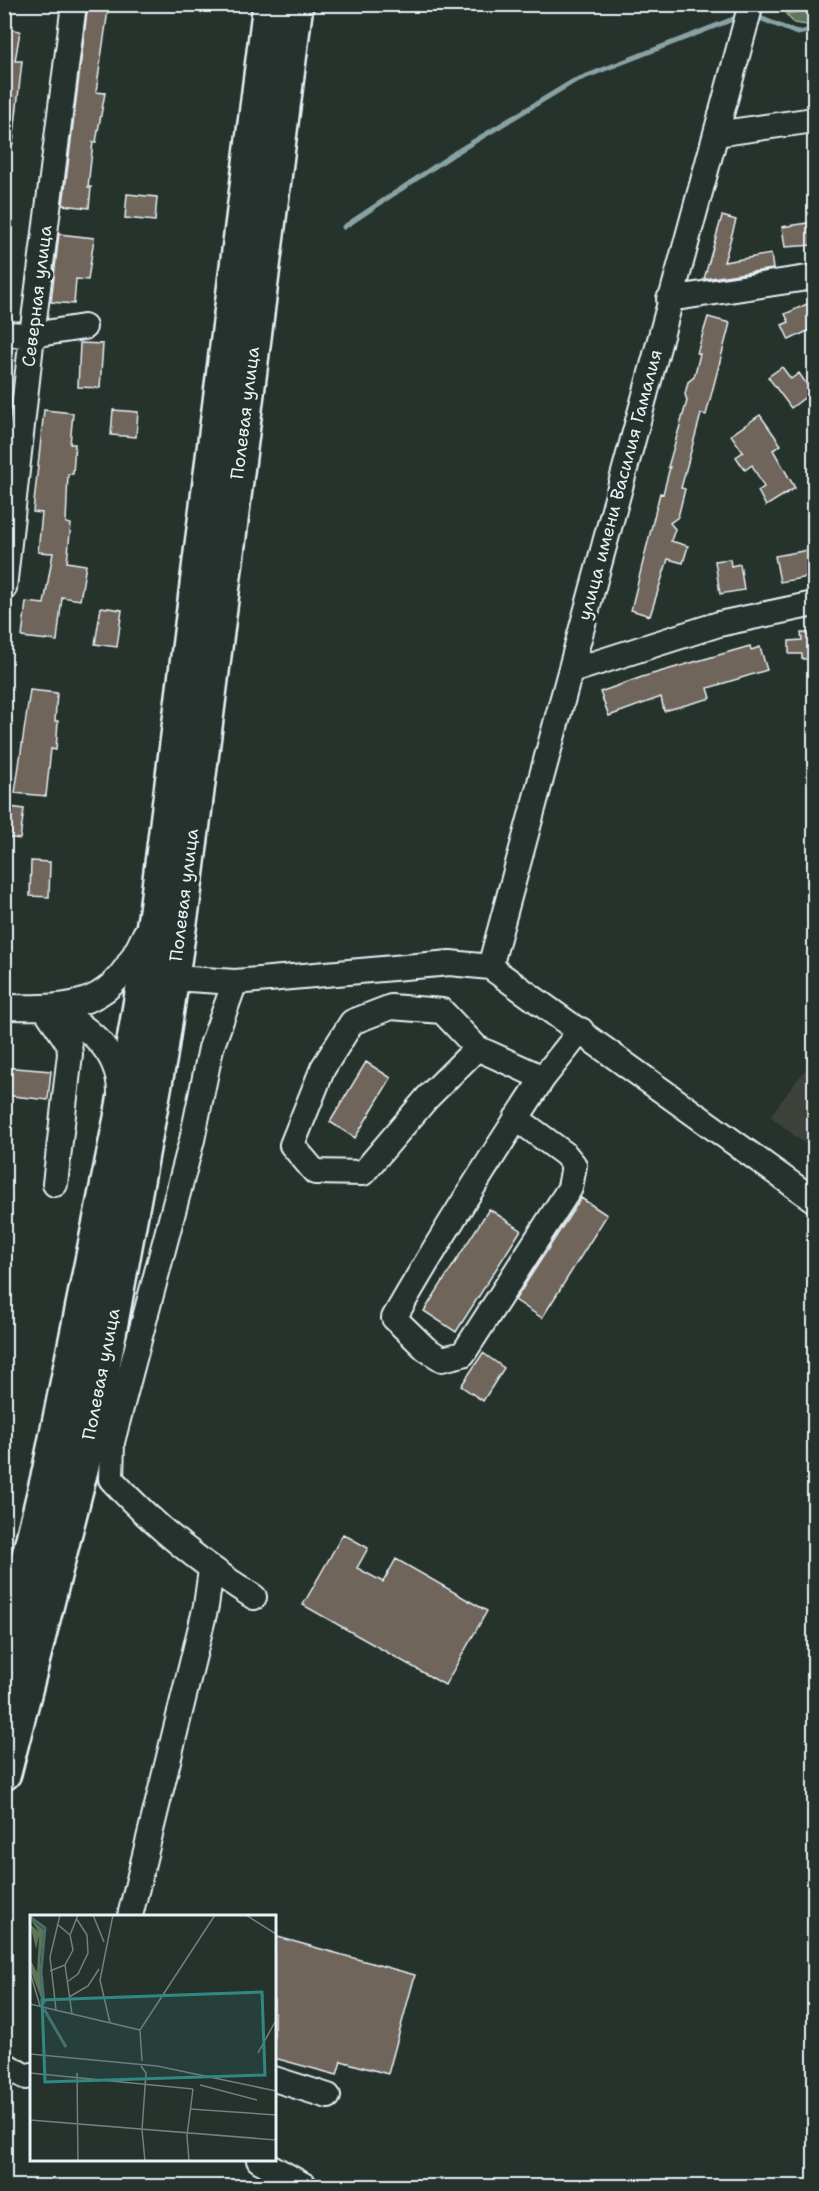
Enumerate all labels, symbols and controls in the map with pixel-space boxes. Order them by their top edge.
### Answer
street label: Северная улица [16,224,58,368]
street label: Полевая улица [225,345,265,481]
street label: улица имени Василия Гамалия [572,347,668,623]
street label: Полевая улица [164,827,204,963]
street label: Полевая улица [76,1306,126,1442]
inset map [30,1915,276,2161]

